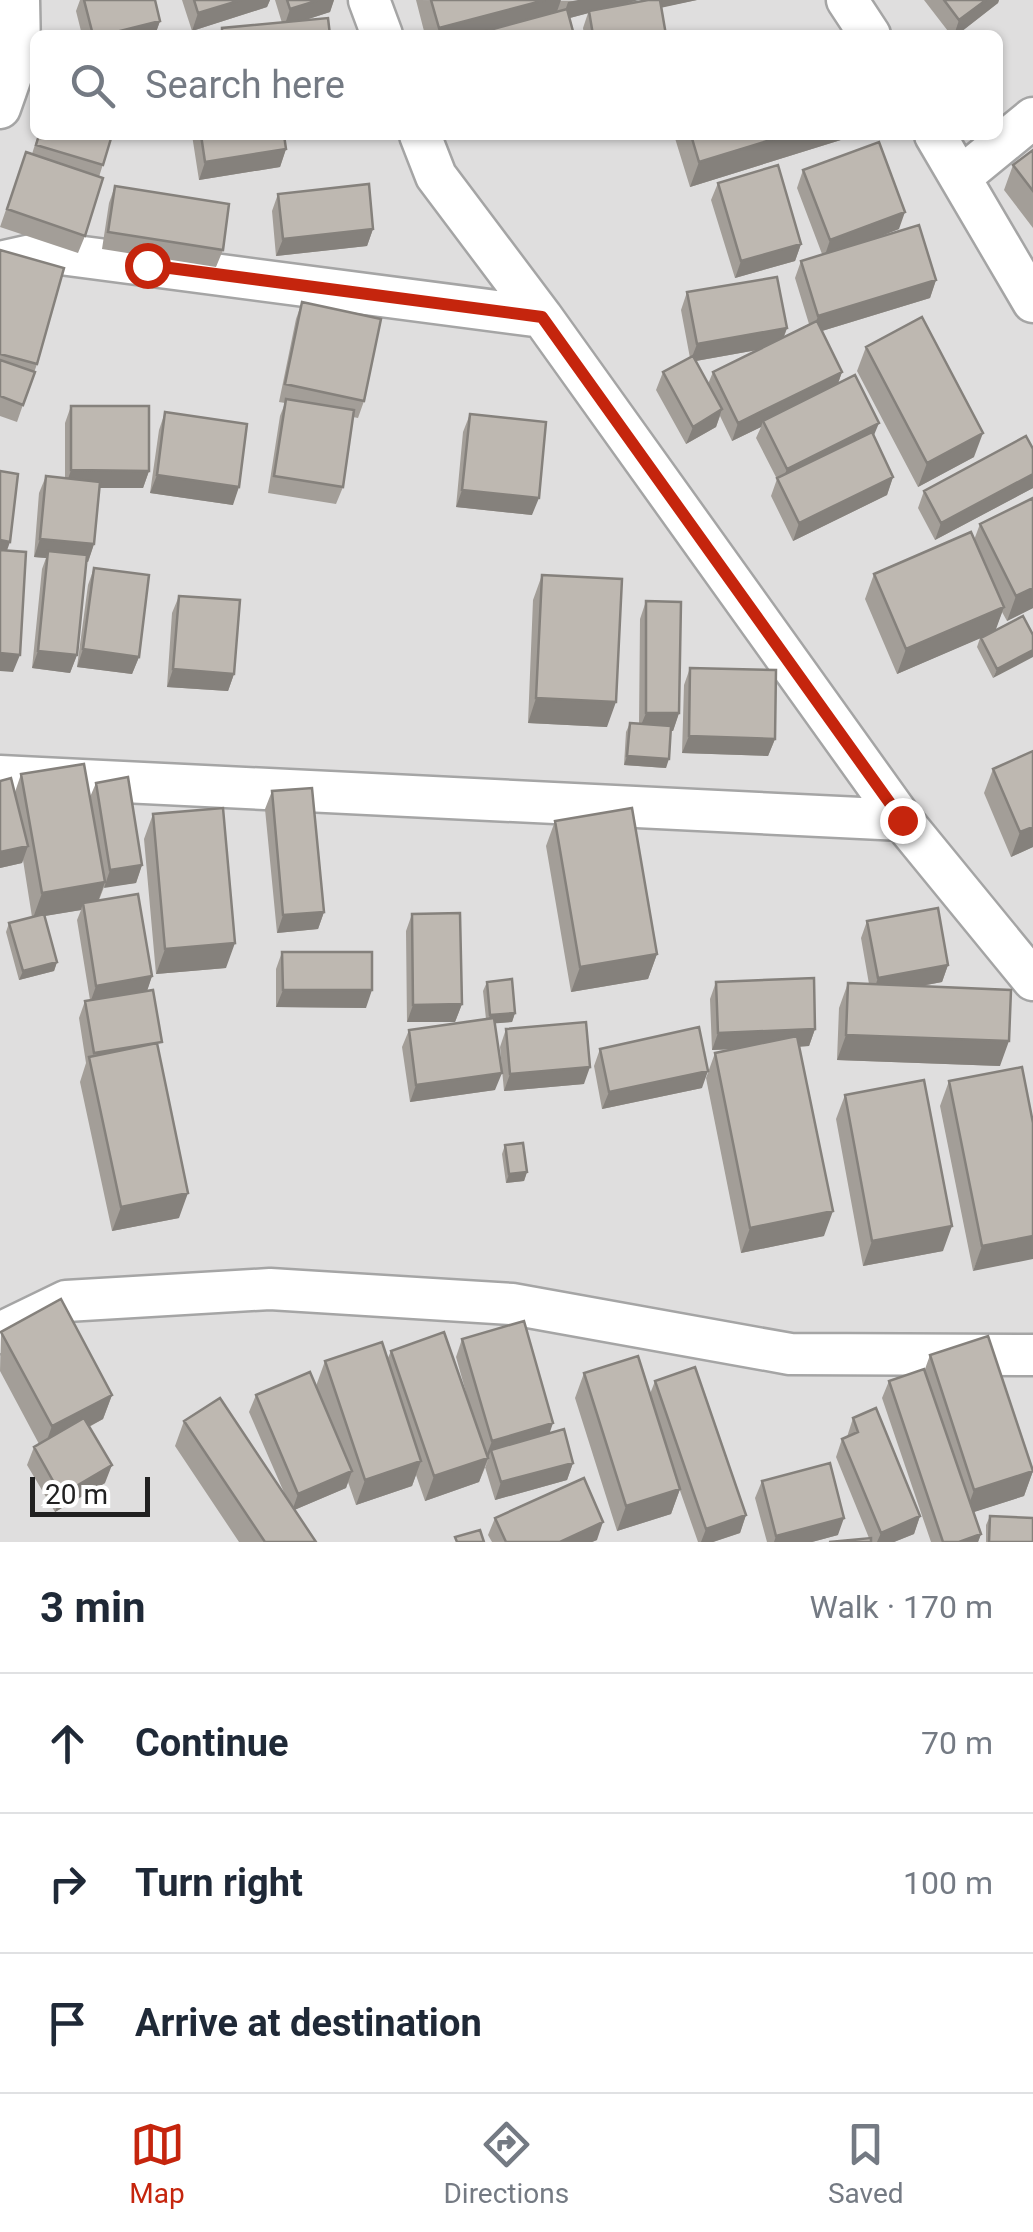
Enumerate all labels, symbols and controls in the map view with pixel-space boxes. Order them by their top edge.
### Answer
search box [30,30,1003,140]
icon: search [65,58,120,113]
text: Search here [145,63,345,107]
route start [125,243,171,289]
route end [880,798,926,844]
scale bar [30,1472,150,1516]
text: 20 m [45,1478,108,1511]
text: 3 min [40,1583,146,1632]
text: Walk · 170 m [810,1588,993,1626]
icon: ahead [40,1716,95,1771]
text: Continue [135,1721,289,1765]
text: 70 m [921,1724,993,1762]
icon: right [40,1856,95,1911]
text: Turn right [135,1861,303,1905]
text: 100 m [903,1864,993,1902]
icon: arrive [40,1996,95,2051]
text: Arrive at destination [135,2001,482,2045]
tab: Map [129,2117,185,2210]
tab: Directions [443,2117,569,2210]
tab: Saved [828,2117,904,2210]

